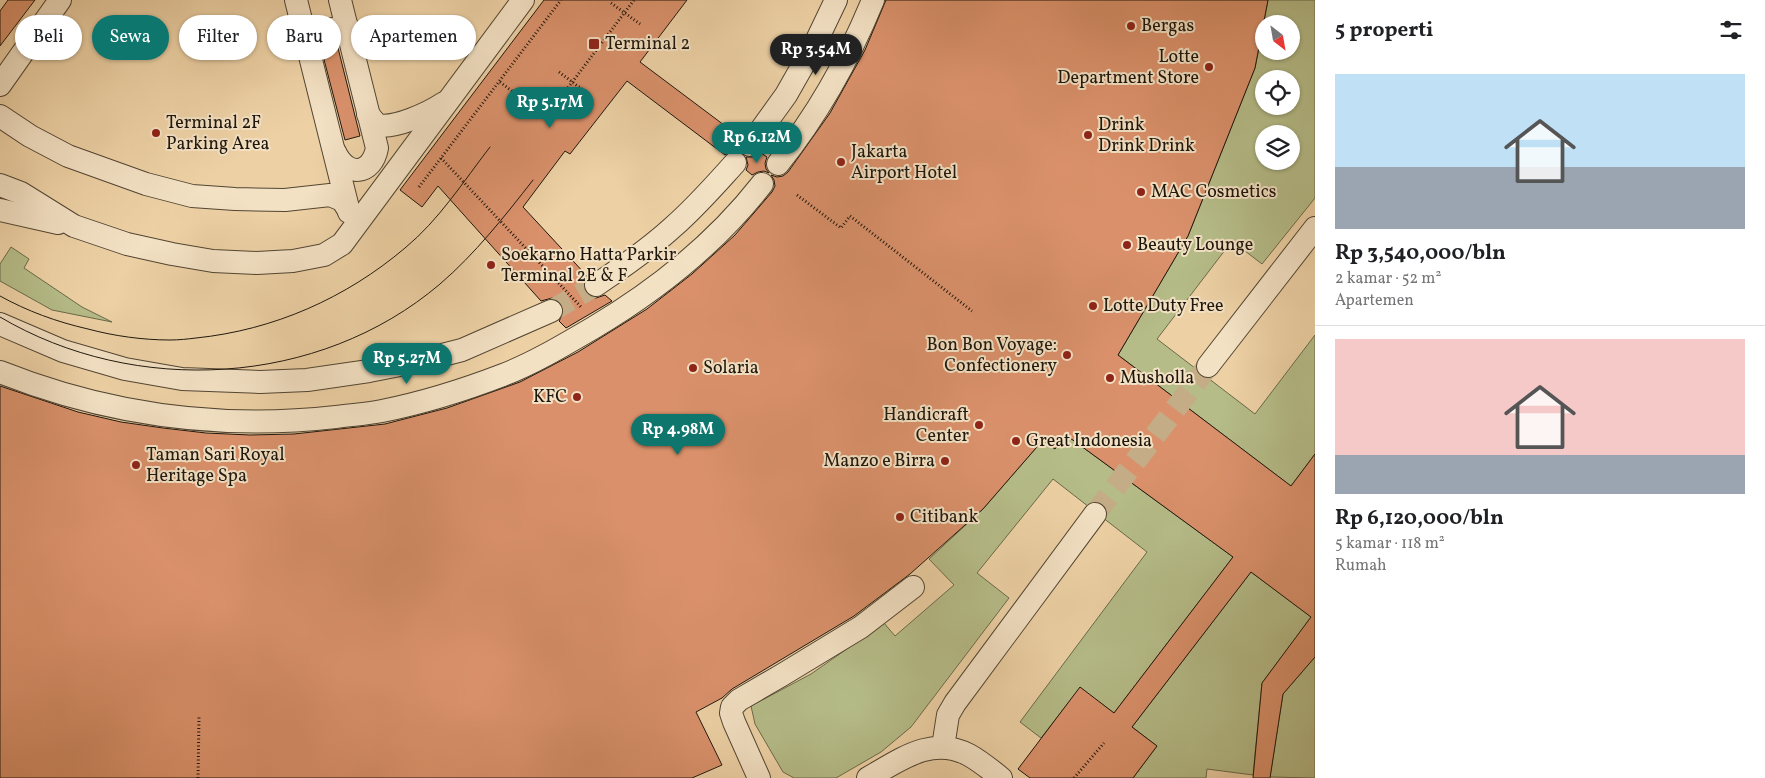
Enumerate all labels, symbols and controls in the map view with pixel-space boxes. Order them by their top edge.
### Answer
place label: Bergas [1141,14,1194,39]
chip: Beli [15,15,82,60]
chip: Sewa [92,15,169,60]
chip: Filter [179,15,257,60]
chip: Baru [267,15,341,60]
chip: Apartemen [351,15,476,60]
north arrow [1255,15,1300,60]
map controls [1255,15,1300,170]
text: 5 properti [1335,16,1433,45]
icon: filters [1717,16,1745,44]
marker: Bergas [1125,20,1137,32]
place label: Terminal 2 [605,32,690,57]
pin: Rp 3.54M [764,34,868,76]
marker: Terminal 2 [587,37,601,51]
text: Rp 3.54M [781,39,851,61]
place label: Lotte Department Store [1057,45,1199,91]
marker: Lotte Department Store [1203,61,1215,73]
button: locate [1255,70,1300,115]
pin: Rp 5.17M [498,86,602,129]
text: Rp 5.17M [517,92,583,114]
icon: home [1495,106,1585,196]
place label: Terminal 2F Parking Area [166,111,269,157]
place label: Drink Drink Drink [1098,113,1195,159]
pin: Rp 6.12M [705,121,809,164]
button: layers [1255,125,1300,170]
marker: Terminal 2F Parking Area [150,127,162,139]
text: Rp 6.12M [723,127,791,149]
marker: Drink Drink Drink [1082,129,1094,141]
place label: Jakarta Airport Hotel [851,140,957,186]
marker: Jakarta Airport Hotel [835,156,847,168]
place label: MAC Cosmetics [1151,180,1276,205]
marker: MAC Cosmetics [1135,186,1147,198]
place label: Beauty Lounge [1137,233,1253,258]
marker: Beauty Lounge [1121,239,1133,251]
text: Rp 3,540,000/bln [1335,239,1506,268]
place label: Soekarno Hatta Parkir Terminal 2E & F [501,243,677,289]
marker: Soekarno Hatta Parkir Terminal 2E & F [485,259,497,271]
text: 2 kamar · 52 m² [1335,268,1441,290]
text: Apartemen [1335,290,1414,312]
place label: Lotte Duty Free [1103,294,1224,319]
marker: Lotte Duty Free [1087,300,1099,312]
place label: Bon Bon Voyage: Confectionery [927,333,1057,379]
pin: Rp 5.27M [355,342,459,385]
text: Rp 5.27M [373,348,441,370]
marker: Bon Bon Voyage: Confectionery [1061,349,1073,361]
place label: Solaria [703,356,759,381]
marker: Solaria [687,362,699,374]
place label: Musholla [1120,366,1194,391]
marker: Musholla [1104,372,1116,384]
icon: home [1495,372,1585,462]
place label: KFC [533,385,567,410]
marker: KFC [571,391,583,403]
place label: Handicraft Center [883,403,969,449]
pin: Rp 4.98M [626,414,730,456]
text: Rp 4.98M [642,419,714,441]
marker: Handicraft Center [973,419,985,431]
place label: Great Indonesia [1026,429,1152,454]
marker: Great Indonesia [1010,435,1022,447]
place label: Taman Sari Royal Heritage Spa [146,443,285,489]
place label: Manzo e Birra [824,449,935,474]
marker: Manzo e Birra [939,455,951,467]
marker: Taman Sari Royal Heritage Spa [130,459,142,471]
text: Rp 6,120,000/bln [1335,504,1504,533]
place label: Citibank [910,505,978,530]
marker: Citibank [894,511,906,523]
text: 5 kamar · 118 m² [1335,533,1445,555]
text: Rumah [1335,555,1387,577]

